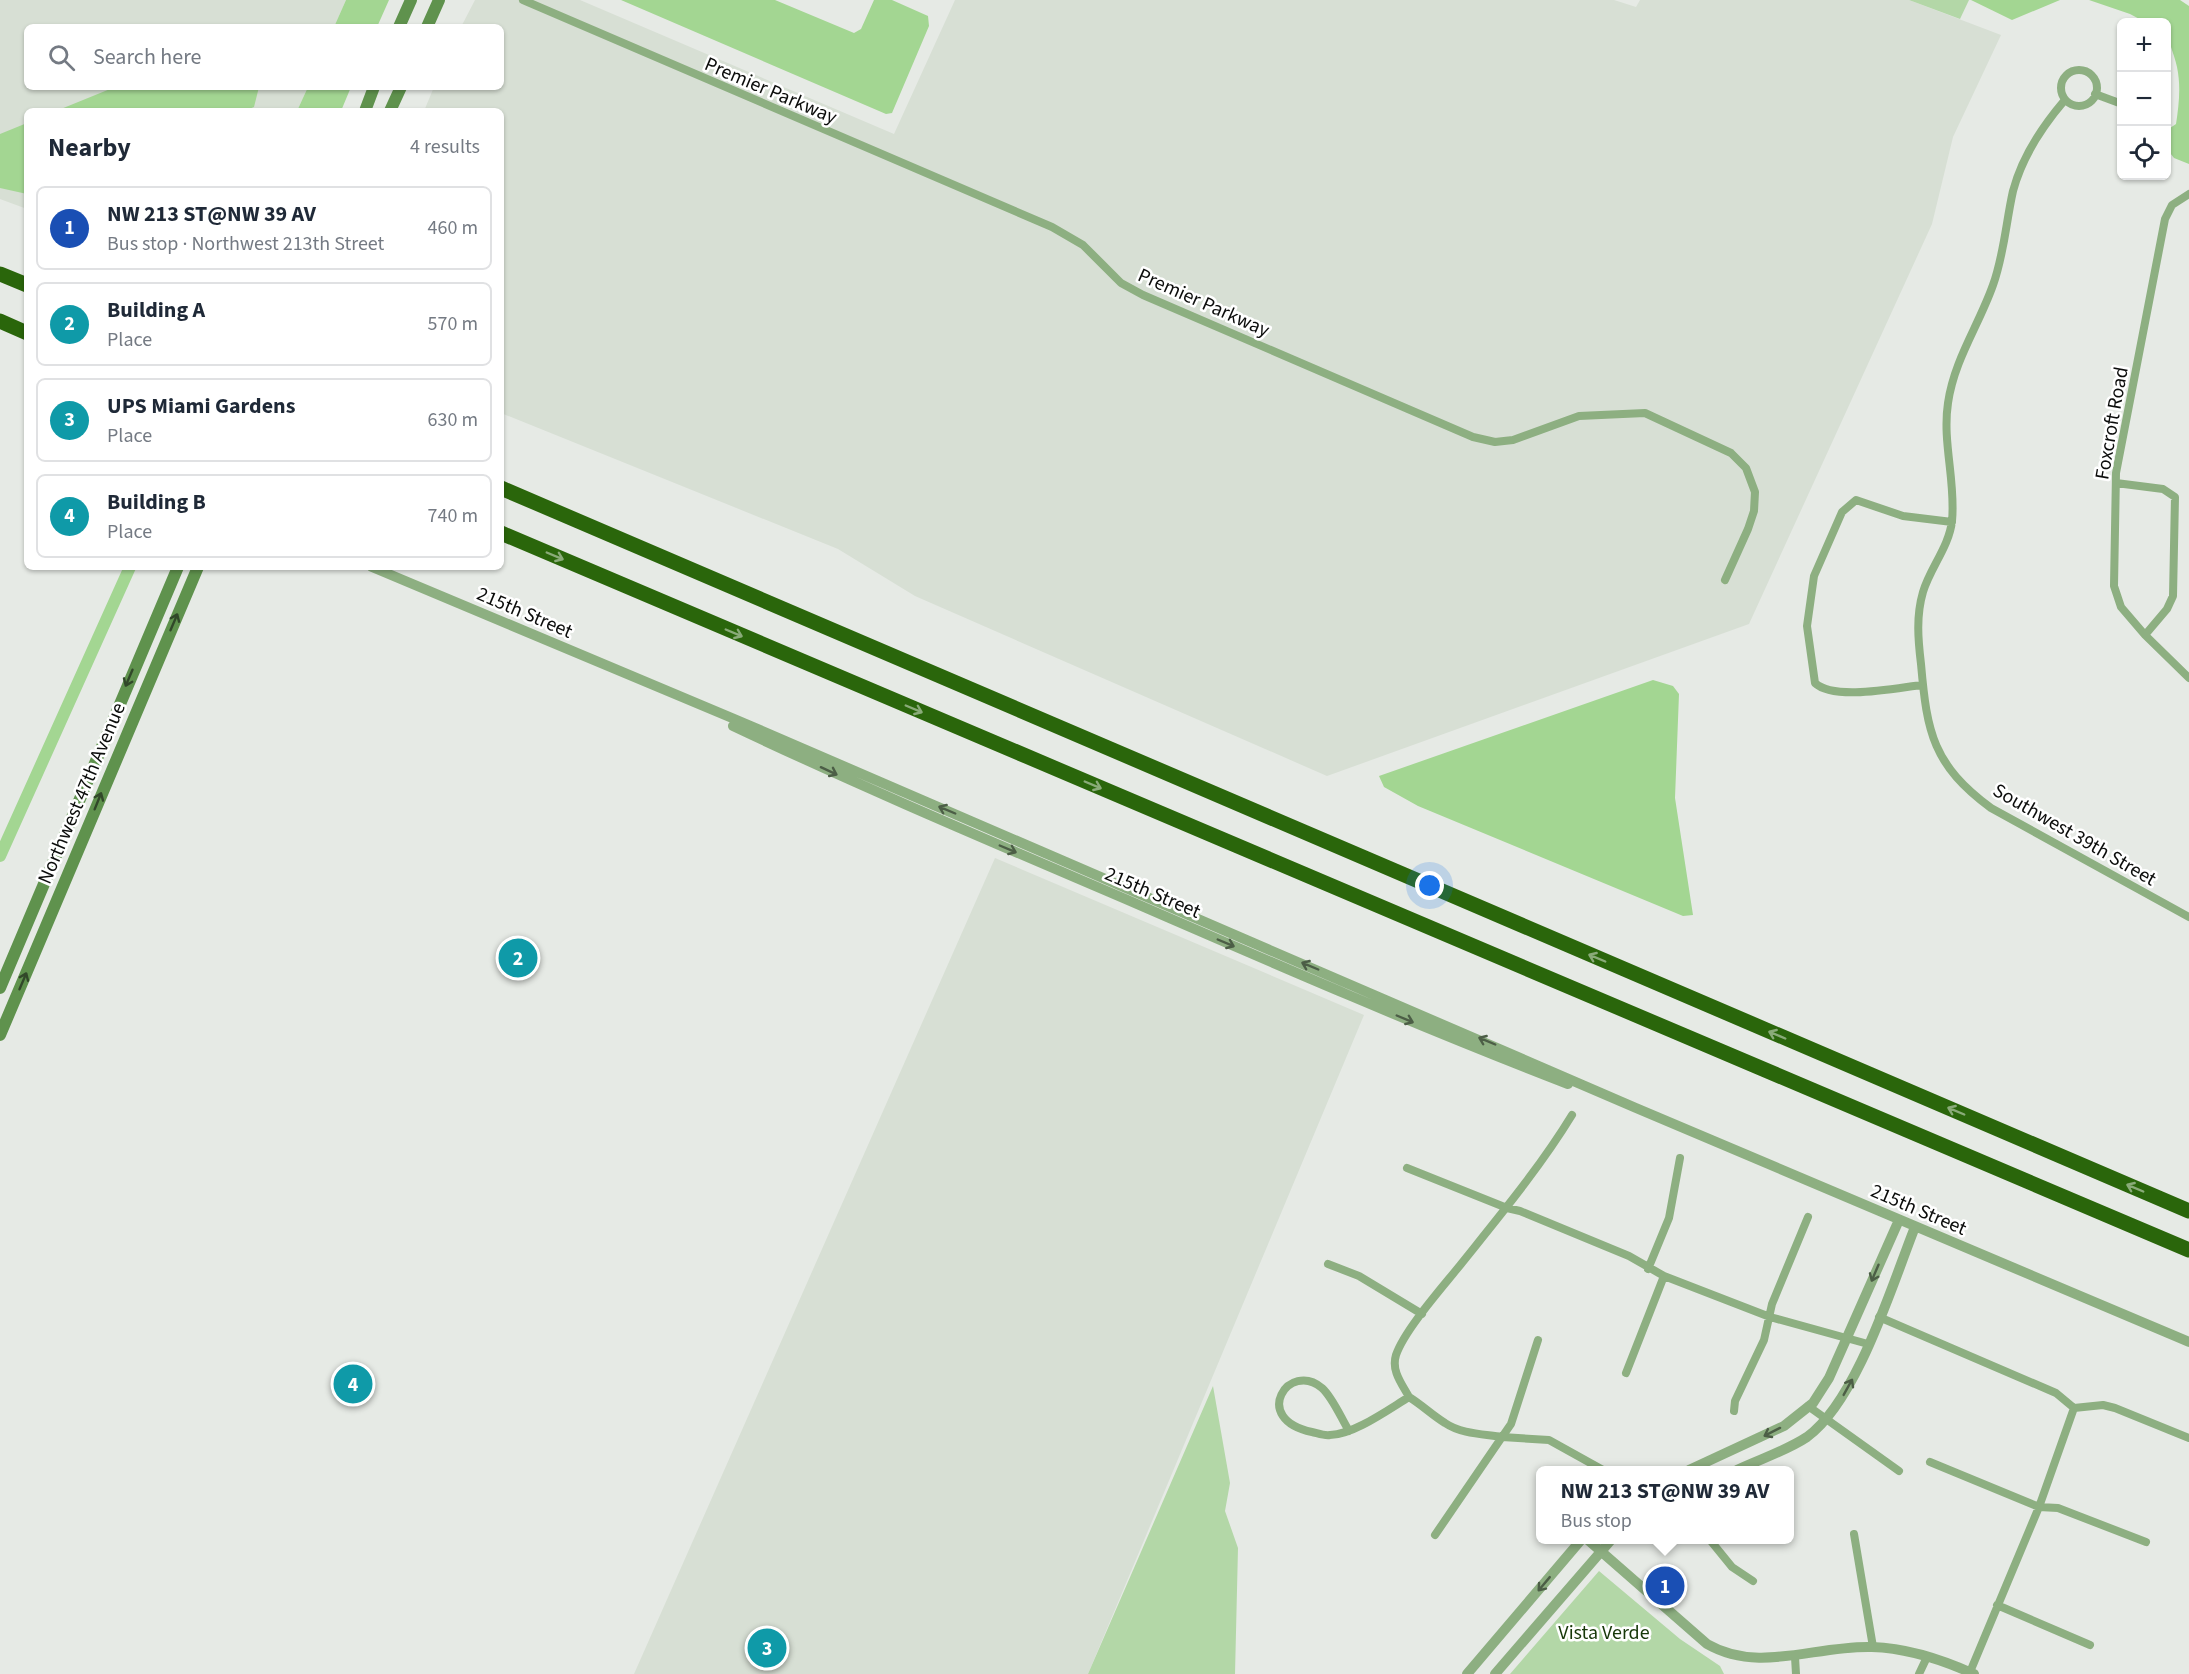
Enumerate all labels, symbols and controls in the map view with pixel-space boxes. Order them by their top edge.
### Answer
map controls [2117,18,2171,180]
button: + [2117,18,2171,72]
search box [24,24,504,90]
icon: search [45,41,78,74]
text: Search here [93,41,201,73]
street label: Premier Parkway [700,50,842,132]
button: − [2117,72,2171,126]
button: locate [2117,126,2171,180]
text: Nearby [48,129,131,166]
text: 4 results [410,133,480,161]
text: NW 213 ST@NW 39 AV [107,198,316,230]
text: 1 [64,214,75,242]
text: 460 m [428,214,478,242]
text: Bus stop · Northwest 213th Street [107,230,384,258]
street label: Premier Parkway [1133,261,1274,345]
text: Building A [107,294,205,326]
text: 2 [64,310,75,338]
text: 570 m [428,310,478,338]
text: Place [107,326,152,354]
street label: Foxcroft Road [2088,365,2136,482]
text: UPS Miami Gardens [107,390,295,422]
text: 3 [64,406,75,434]
text: 630 m [428,406,478,434]
text: Place [107,422,152,450]
text: Building B [107,486,206,518]
text: 4 [64,502,75,530]
text: 740 m [428,502,478,530]
text: Place [107,518,152,546]
one-way arrow [545,551,564,562]
street label: 215th Street [472,580,577,646]
one-way arrow [169,613,181,631]
one-way arrow [725,627,743,639]
one-way arrow [123,669,135,687]
street label: Northwest 47th Avenue [31,698,133,888]
one-way arrow [904,704,923,715]
one-way arrow [820,766,838,778]
street label: Southwest 39th Street [1988,777,2162,893]
one-way arrow [1084,780,1102,791]
one-way arrow [93,792,104,811]
one-way arrow [938,804,957,815]
one-way arrow [998,844,1017,855]
street label: 215th Street [1100,860,1205,926]
your location [1415,871,1444,900]
pin: 2 [498,936,538,980]
one-way arrow [1216,938,1234,949]
one-way arrow [1589,952,1607,963]
one-way arrow [1302,960,1320,971]
one-way arrow [18,973,30,991]
one-way arrow [1396,1014,1414,1025]
one-way arrow [1768,1028,1786,1040]
one-way arrow [1478,1035,1496,1046]
one-way arrow [1947,1105,1965,1116]
street label: 215th Street [1866,1177,1971,1243]
one-way arrow [2127,1182,2145,1193]
one-way arrow [1869,1264,1881,1282]
pin: 4 [334,1362,372,1406]
one-way arrow [1843,1379,1854,1397]
one-way arrow [1763,1427,1781,1438]
popup [1536,1466,1794,1544]
text: NW 213 ST@NW 39 AV [1560,1475,1770,1507]
text: Bus stop [1560,1507,1632,1535]
pin: 1 [1646,1564,1684,1608]
one-way arrow [1537,1576,1550,1592]
park label: Vista Verde [1558,1619,1650,1647]
pin: 3 [748,1626,786,1670]

